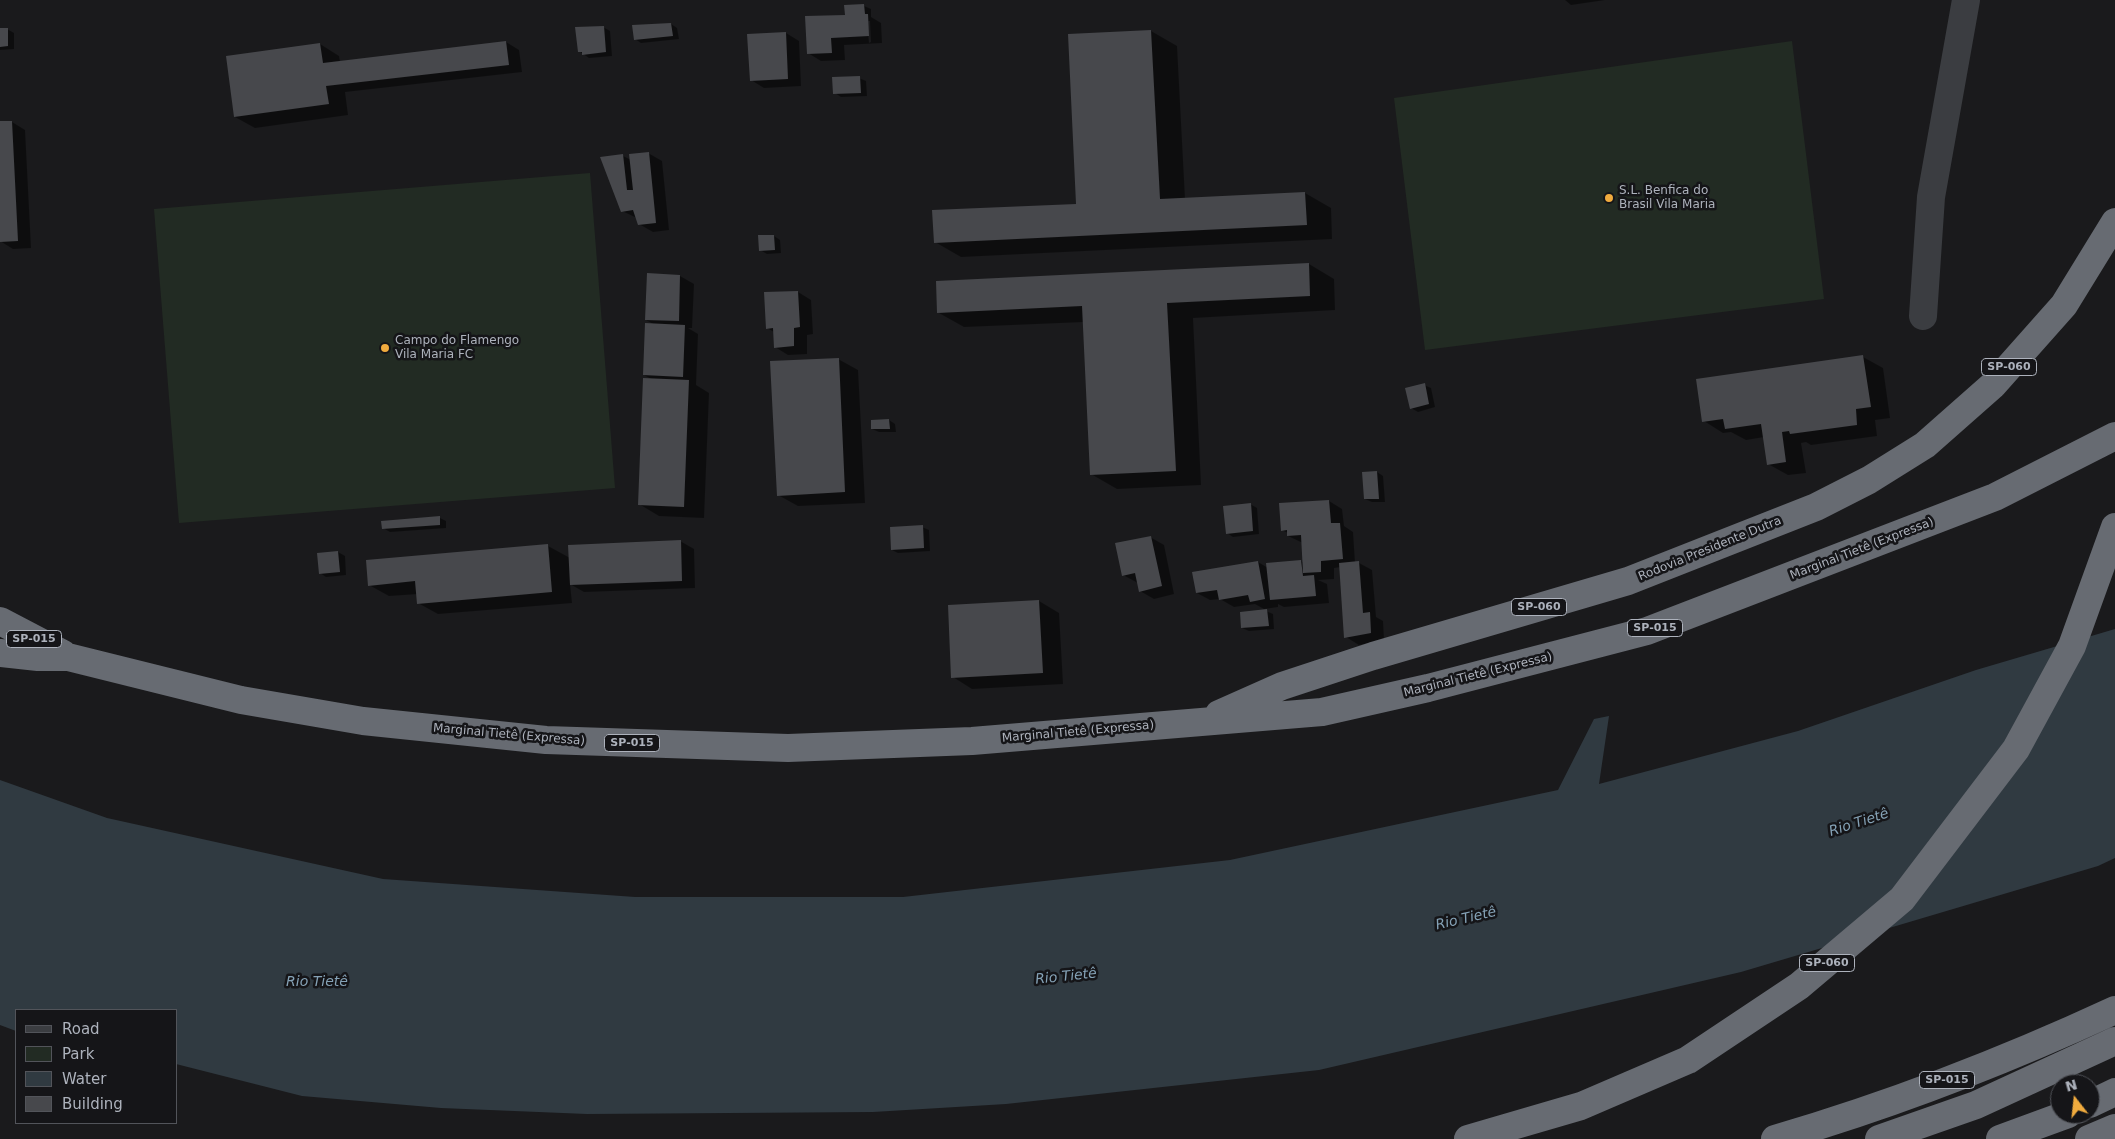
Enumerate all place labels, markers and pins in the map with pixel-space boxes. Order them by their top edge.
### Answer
place label: S.L. Benfica do Brasil Vila Maria [1619,184,1715,212]
marker: S.L. Benfica do Brasil Vila Maria [1603,192,1615,204]
place label: Campo do Flamengo Vila Maria FC [395,334,519,362]
marker: Campo do Flamengo Vila Maria FC [379,342,391,354]

